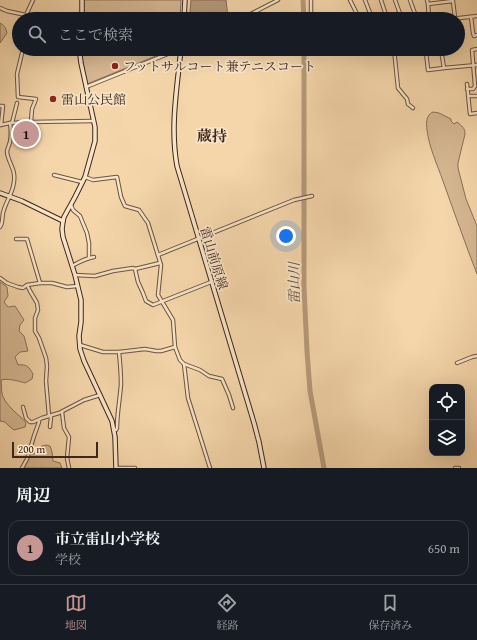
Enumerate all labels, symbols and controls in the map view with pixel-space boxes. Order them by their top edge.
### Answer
search box [12,12,465,56]
icon: search [26,23,48,45]
text: ここで検索 [58,24,133,45]
place label: フットサルコート兼テニスコート [123,57,316,76]
marker: フットサルコート兼テニスコート [110,61,120,71]
place label: 雷山公民館 [61,90,126,109]
marker: 雷山公民館 [48,94,58,104]
pin: 1 [13,119,39,149]
district label: 蔵持 [197,125,227,146]
street label: 雷山前原線 [195,224,233,292]
your location [276,226,296,246]
water label: 雷山川 [284,260,304,304]
map controls [429,384,465,456]
button: locate [429,384,465,420]
button: layers [429,420,465,456]
scale bar [12,440,98,459]
text: 200 m [18,441,45,457]
text: 周辺 [16,482,50,507]
text: 市立雷山小学校 [55,528,160,549]
text: 1 [27,539,33,558]
text: 650 m [428,539,460,558]
text: 学校 [55,550,81,569]
tab: 地図 [65,592,87,633]
tab: 経路 [216,592,238,633]
tab: 保存済み [368,592,412,633]

